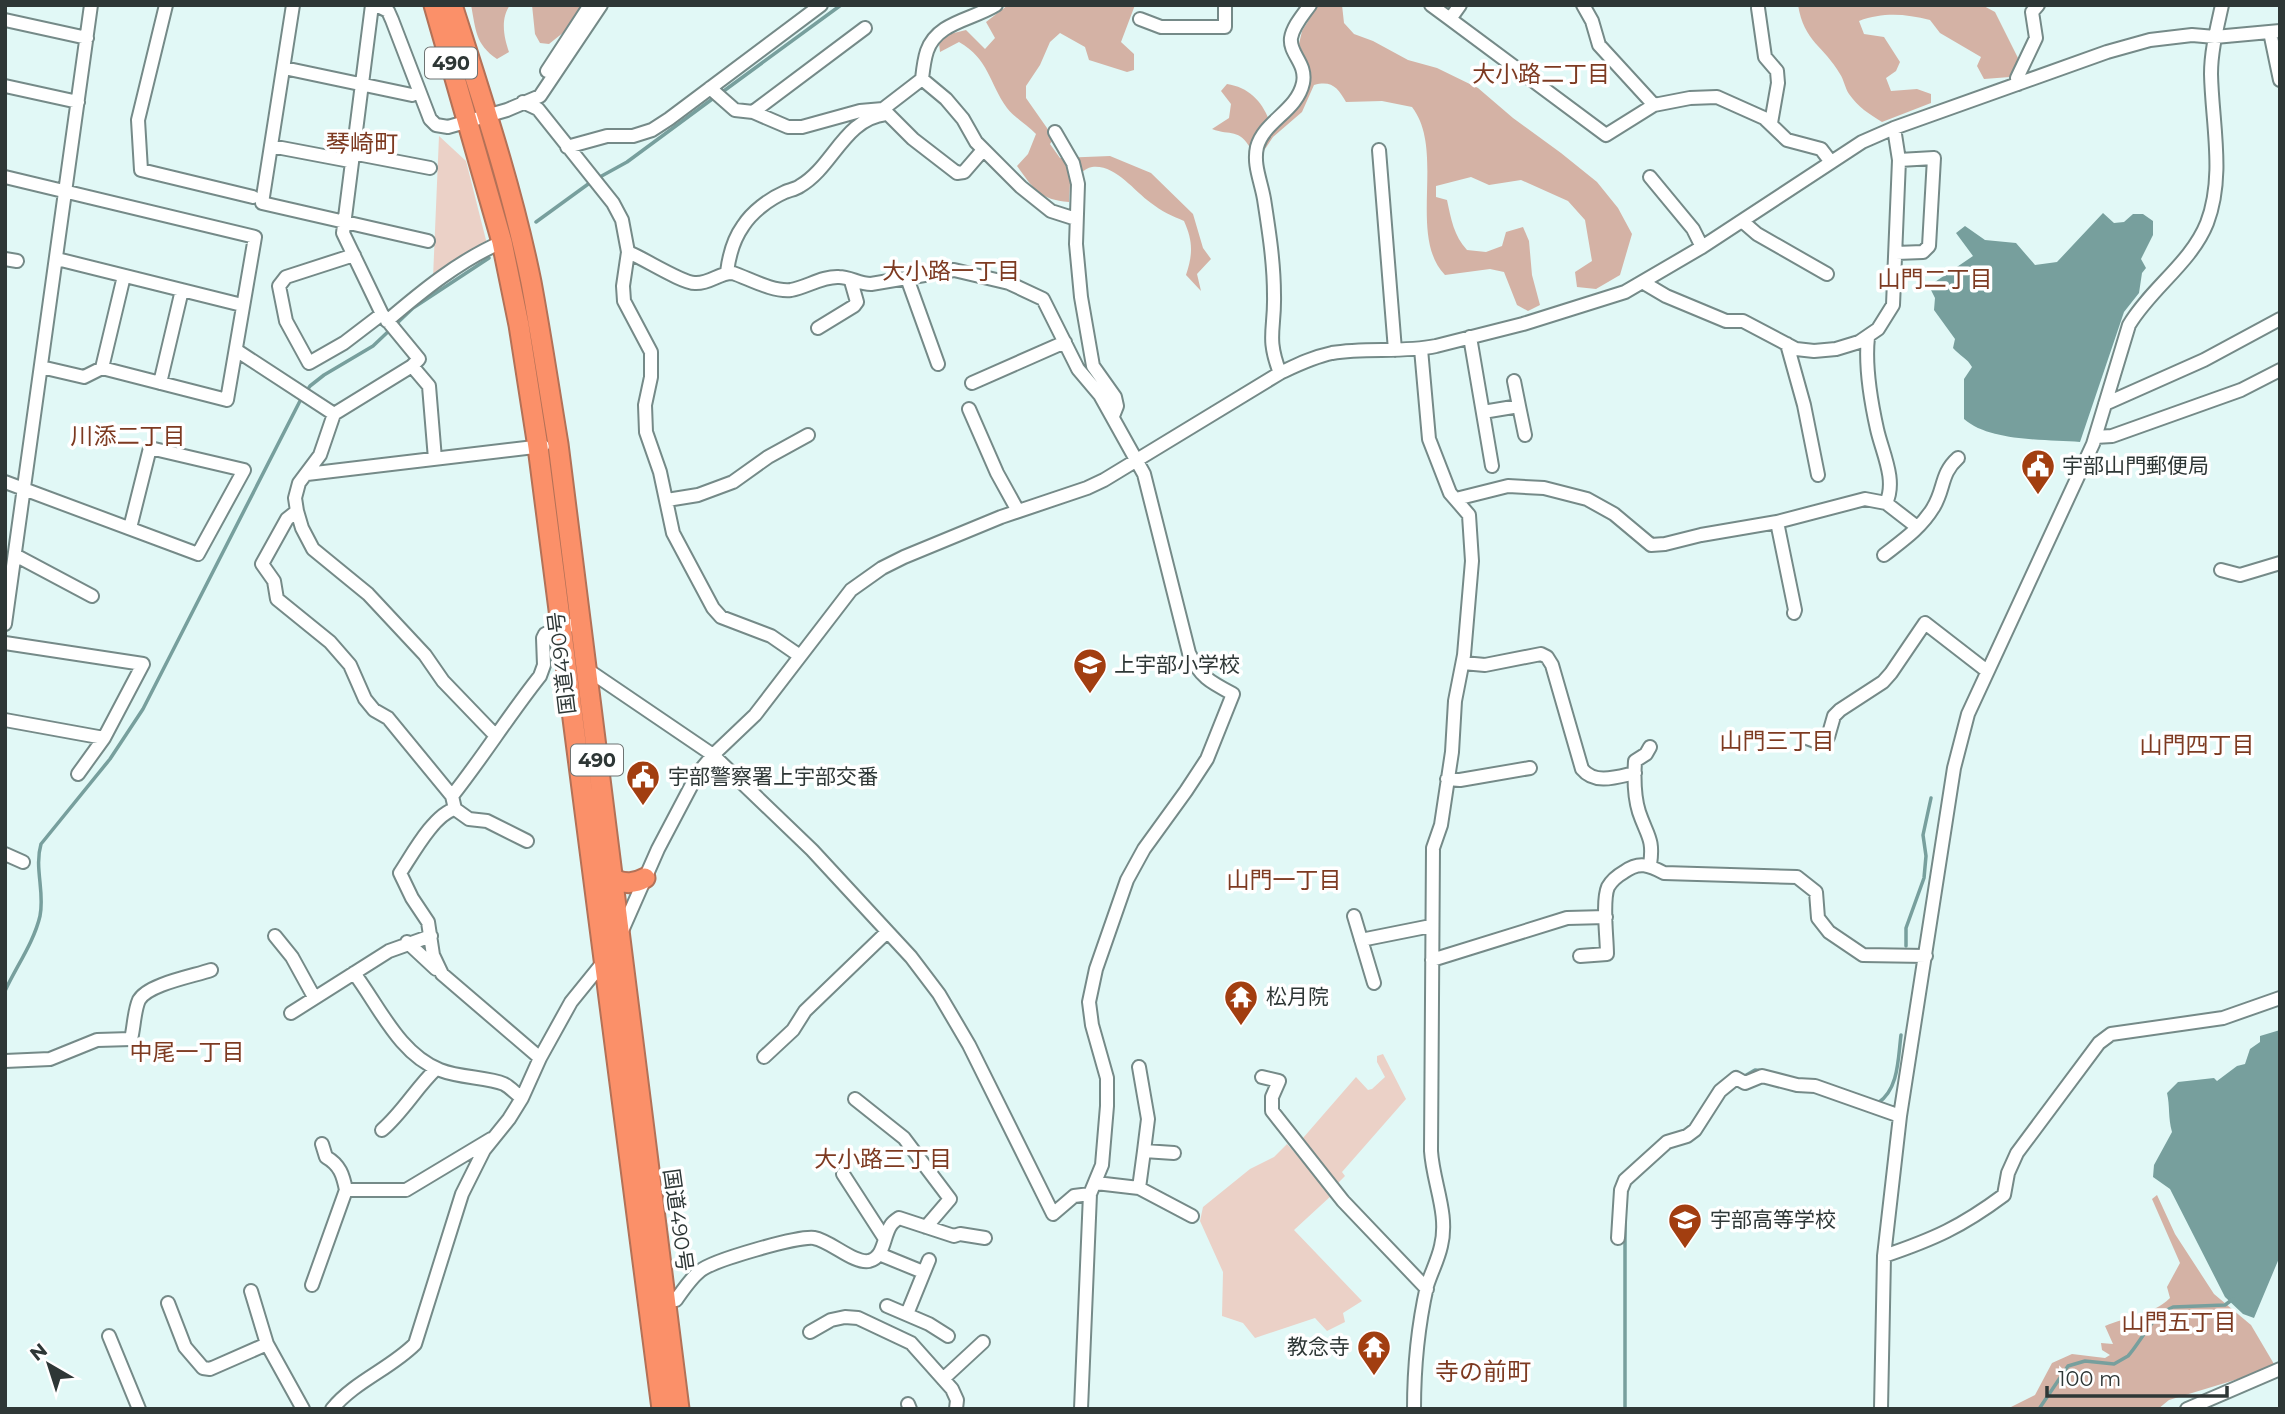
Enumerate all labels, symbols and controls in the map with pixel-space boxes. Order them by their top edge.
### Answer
road number: 490 [425,48,477,78]
district label: 大小路二丁目 [1472,60,1610,88]
district label: 琴崎町 [326,129,398,158]
district label: 大小路一丁目 [882,257,1020,285]
district label: 山門二丁目 [1878,265,1993,293]
district label: 川添二丁目 [71,422,186,450]
public building icon: 宇部山門郵便局 [2019,447,2057,496]
place label: 宇部山門郵便局 [2062,453,2209,478]
street label: 国道490号 [543,610,580,716]
school or university icon: 上宇部小学校 [1071,646,1109,695]
place label: 上宇部小学校 [1114,652,1240,677]
district label: 山門三丁目 [1720,727,1835,755]
district label: 山門四丁目 [2140,731,2255,759]
road number: 490 [571,744,623,776]
public building icon: 宇部警察署上宇部交番 [624,758,662,807]
place label: 宇部警察署上宇部交番 [668,764,878,789]
district label: 山門一丁目 [1227,866,1342,894]
temple icon: 松月院 [1222,978,1260,1027]
place label: 松月院 [1266,984,1329,1009]
district label: 中尾一丁目 [130,1038,245,1066]
district label: 大小路三丁目 [814,1145,952,1173]
street label: 国道490号 [659,1167,698,1273]
school or university icon: 宇部高等学校 [1666,1201,1704,1250]
place label: 宇部高等学校 [1710,1207,1836,1232]
district label: 山門五丁目 [2122,1308,2237,1336]
temple icon: 教念寺 [1355,1328,1393,1377]
north arrow [14,1330,84,1400]
place label: 教念寺 [1287,1334,1350,1359]
text: N [25,1338,52,1366]
scale bar [2047,1354,2227,1398]
district label: 寺の前町 [1435,1357,1531,1386]
text: 100 m [2058,1366,2121,1391]

